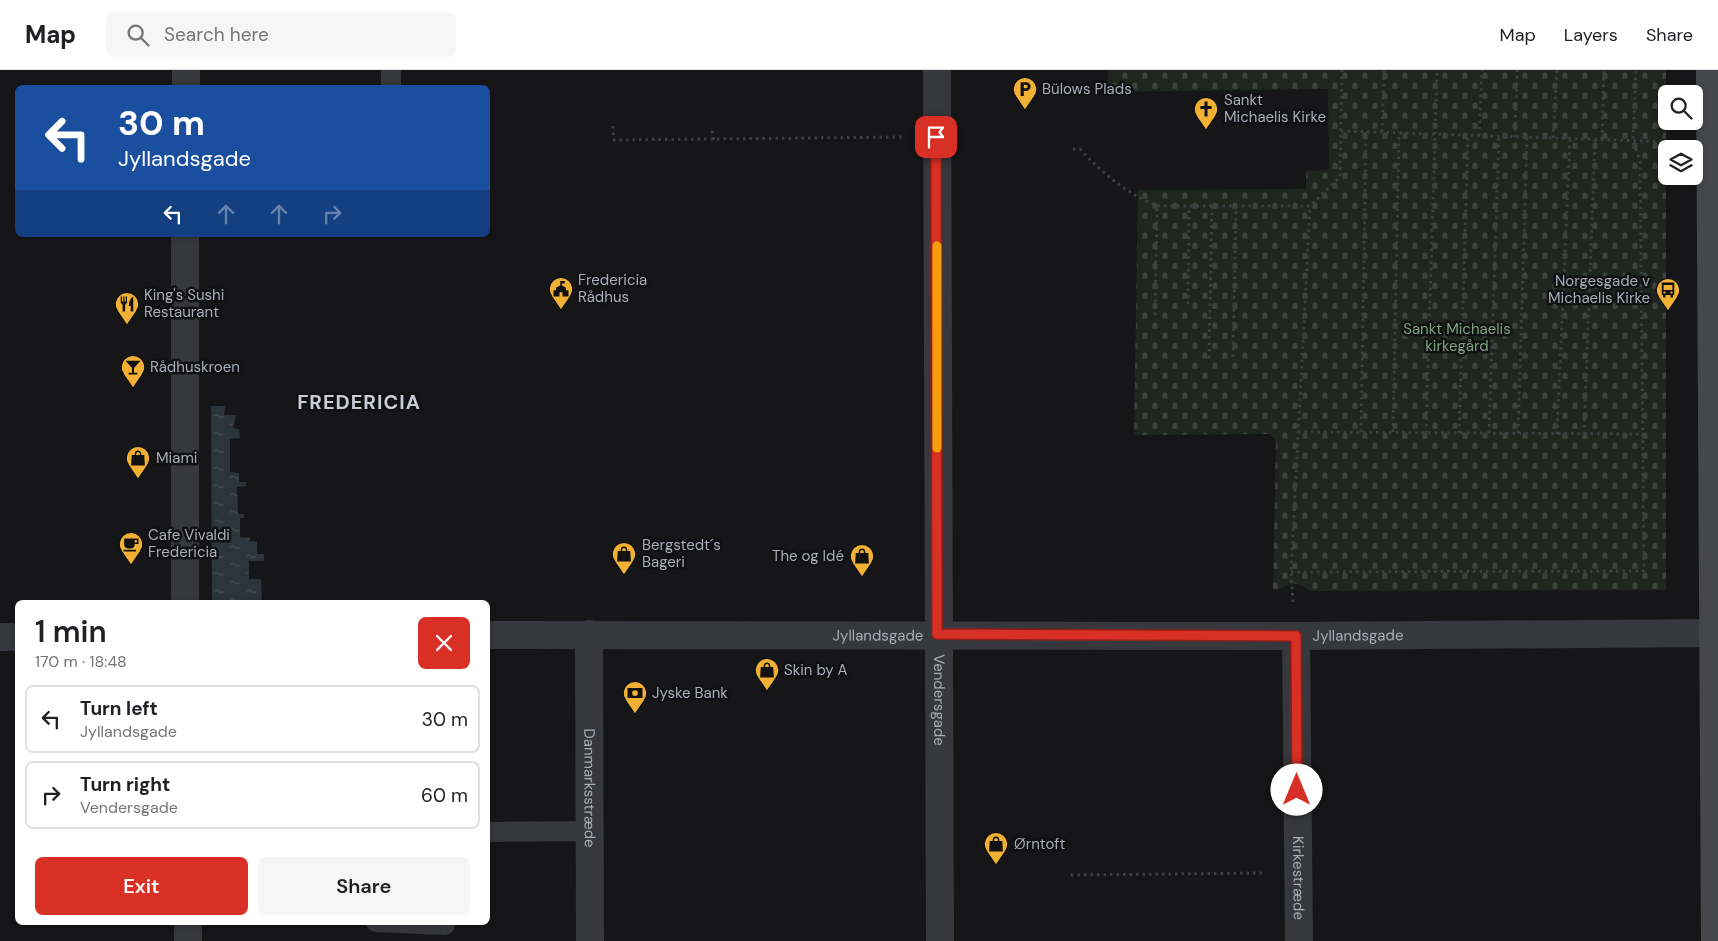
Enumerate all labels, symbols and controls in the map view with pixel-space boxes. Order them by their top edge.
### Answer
search box [106,12,456,57]
text: Map [25,19,76,50]
icon: search [124,21,152,49]
text: Search here [164,22,269,47]
text: Map [1500,23,1536,47]
text: Layers [1564,23,1618,47]
text: Share [1646,23,1693,47]
parking icon: Bülows Plads [1012,76,1038,110]
place label: Bülows Plads [1042,79,1132,99]
map controls [1658,85,1703,185]
button: search [1658,85,1703,130]
place label: Sankt Michaelis Kirke [1224,90,1326,127]
church icon: Sankt Michaelis Kirke [1193,96,1219,130]
text: 30 m [118,100,205,146]
icon: left [35,105,100,170]
pin [915,116,957,158]
icon: arrive [922,123,950,151]
button: layers [1658,140,1703,185]
text: Jyllandsgade [118,144,251,173]
icon: left [159,200,187,228]
icon: ahead [212,200,240,228]
icon: ahead [265,200,293,228]
icon: right [318,200,346,228]
place label: Fredericia Rådhus [578,270,647,307]
place label: Norgesgade v Michaelis Kirke [1548,271,1650,308]
public building icon: Fredericia Rådhus [548,276,574,310]
bus stop icon: Norgesgade v Michaelis Kirke [1655,277,1681,311]
place label: King's Sushi Restaurant [144,285,224,322]
restaurant icon: King's Sushi Restaurant [114,291,140,325]
park label: Sankt Michaelis kirkegård [1403,319,1511,356]
bar icon: Rådhuskroen [120,354,146,388]
place label: Rådhuskroen [150,357,240,377]
district label: FREDERICIA [297,389,421,415]
shop icon: Miami [125,445,151,479]
place label: Miami [156,448,197,468]
place label: Cafe Vivaldi Fredericia [148,525,230,562]
cafe icon: Cafe Vivaldi Fredericia [118,531,144,565]
place label: Bergstedt´s Bageri [642,535,721,572]
shop icon: Bergstedt´s Bageri [611,541,637,575]
shop icon: The og Idé [849,543,875,577]
place label: The og Idé [772,546,844,566]
text: 1 min [35,612,107,651]
button: close [418,617,470,669]
street label: Jyllandsgade [833,625,923,646]
street label: Jyllandsgade [1313,625,1403,646]
text: 170 m · 18:48 [35,651,127,672]
street label: Vendersgade [929,654,949,746]
shop icon: Skin by A [754,657,780,691]
place label: Skin by A [784,660,848,680]
bank icon: Jyske Bank [622,680,648,714]
place label: Jyske Bank [652,683,728,703]
text: Turn left [80,696,158,721]
icon: left [37,705,65,733]
text: 30 m [422,707,468,732]
text: Jyllandsgade [80,721,177,742]
street label: Danmarksstræde [579,728,600,848]
position arrow [1270,763,1322,815]
text: Turn right [80,772,170,797]
icon: right [37,781,65,809]
text: 60 m [421,783,468,808]
text: Vendersgade [80,797,178,818]
shop icon: Ørntoft [983,831,1009,865]
place label: Ørntoft [1014,834,1065,854]
street label: Kirkestræde [1288,836,1309,920]
button: Exit [35,857,248,915]
button: Share [258,857,470,915]

